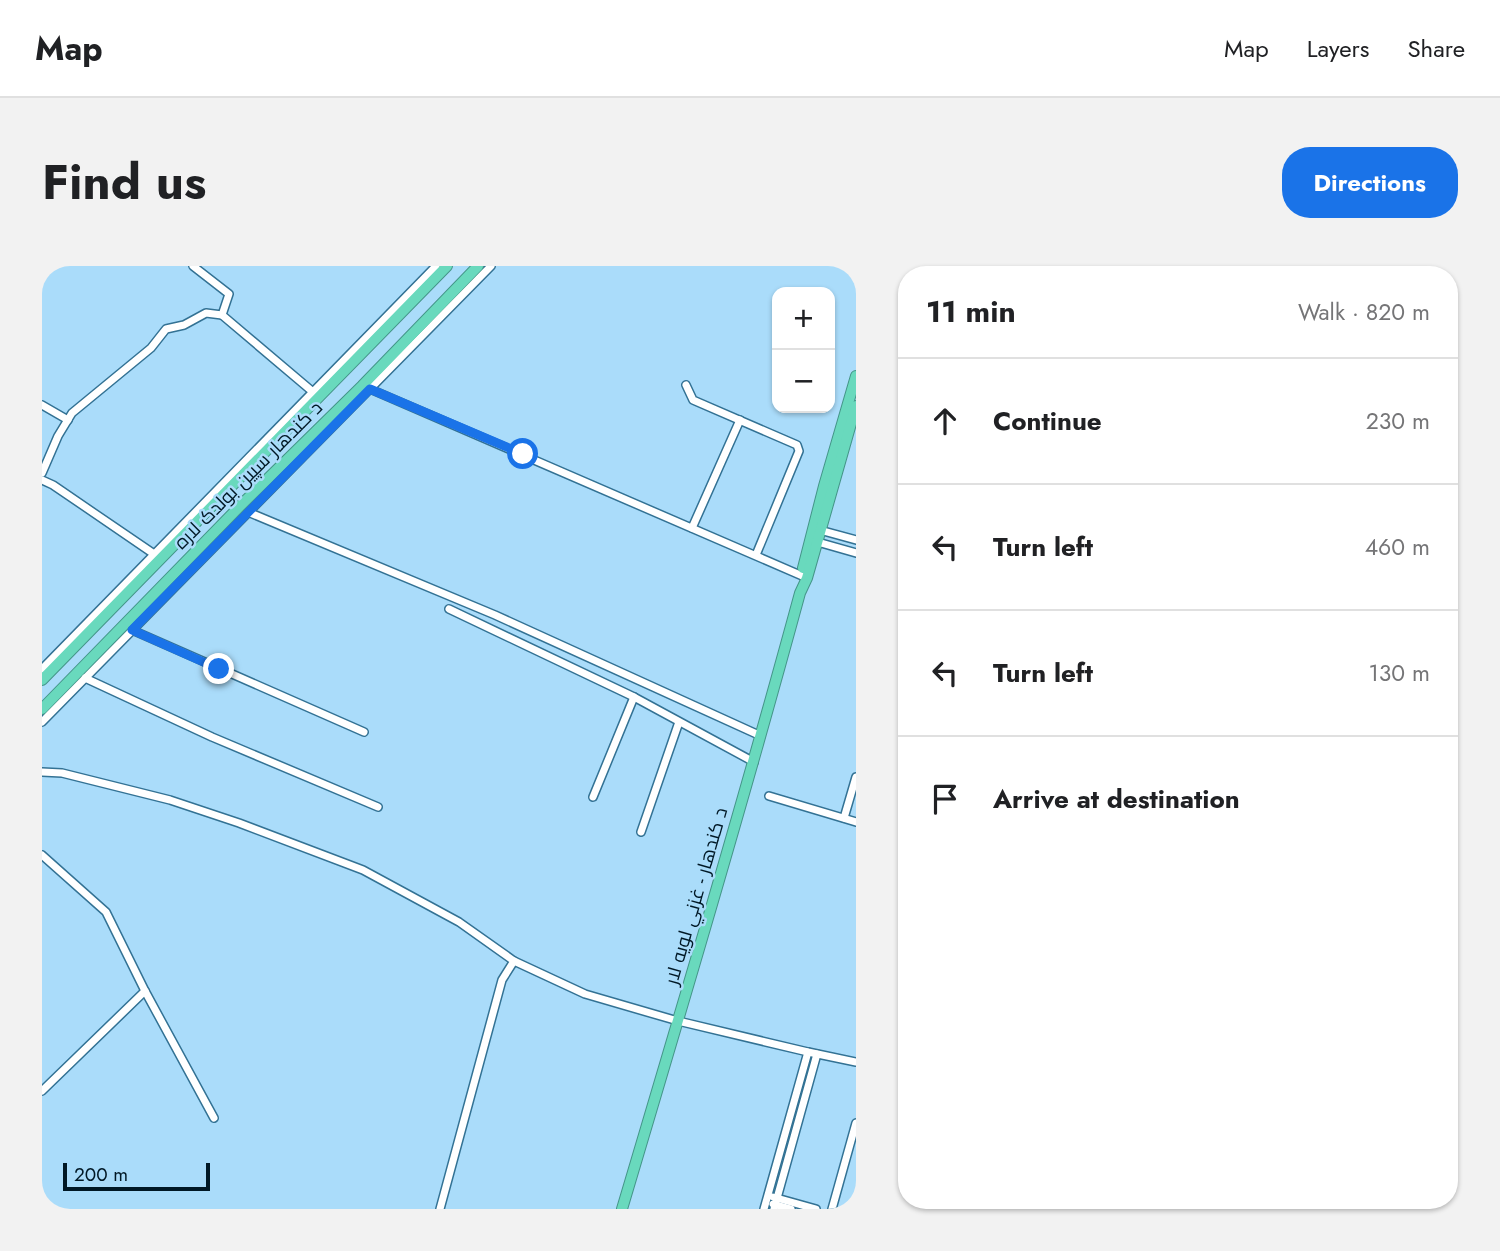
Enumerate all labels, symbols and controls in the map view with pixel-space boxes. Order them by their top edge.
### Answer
text: Map [35,25,103,72]
text: Map [1224,31,1269,66]
text: Layers [1307,31,1369,66]
text: Share [1407,31,1465,66]
text: Find us [42,147,206,217]
button: Directions [1282,147,1458,218]
map controls [772,287,835,413]
button: + [772,287,835,350]
text: 11 min [926,290,1016,333]
text: Walk · 820 m [1298,295,1430,329]
button: − [772,350,835,413]
street label: د کندهار سپین بولدک لاره [168,395,328,555]
icon: ahead [926,402,964,440]
text: Continue [993,402,1102,440]
text: 230 m [1366,404,1430,438]
route start [507,438,538,469]
icon: left [926,528,964,566]
text: Turn left [993,528,1093,566]
text: 460 m [1365,530,1430,564]
route end [203,653,234,684]
icon: left [926,654,964,692]
text: Turn left [993,654,1093,692]
text: 130 m [1368,656,1430,690]
icon: arrive [926,780,964,818]
text: Arrive at destination [993,780,1240,818]
street label: د کندهار - غزني لويه لار [657,804,735,989]
scale bar [63,1160,210,1192]
text: 200 m [74,1161,128,1188]

